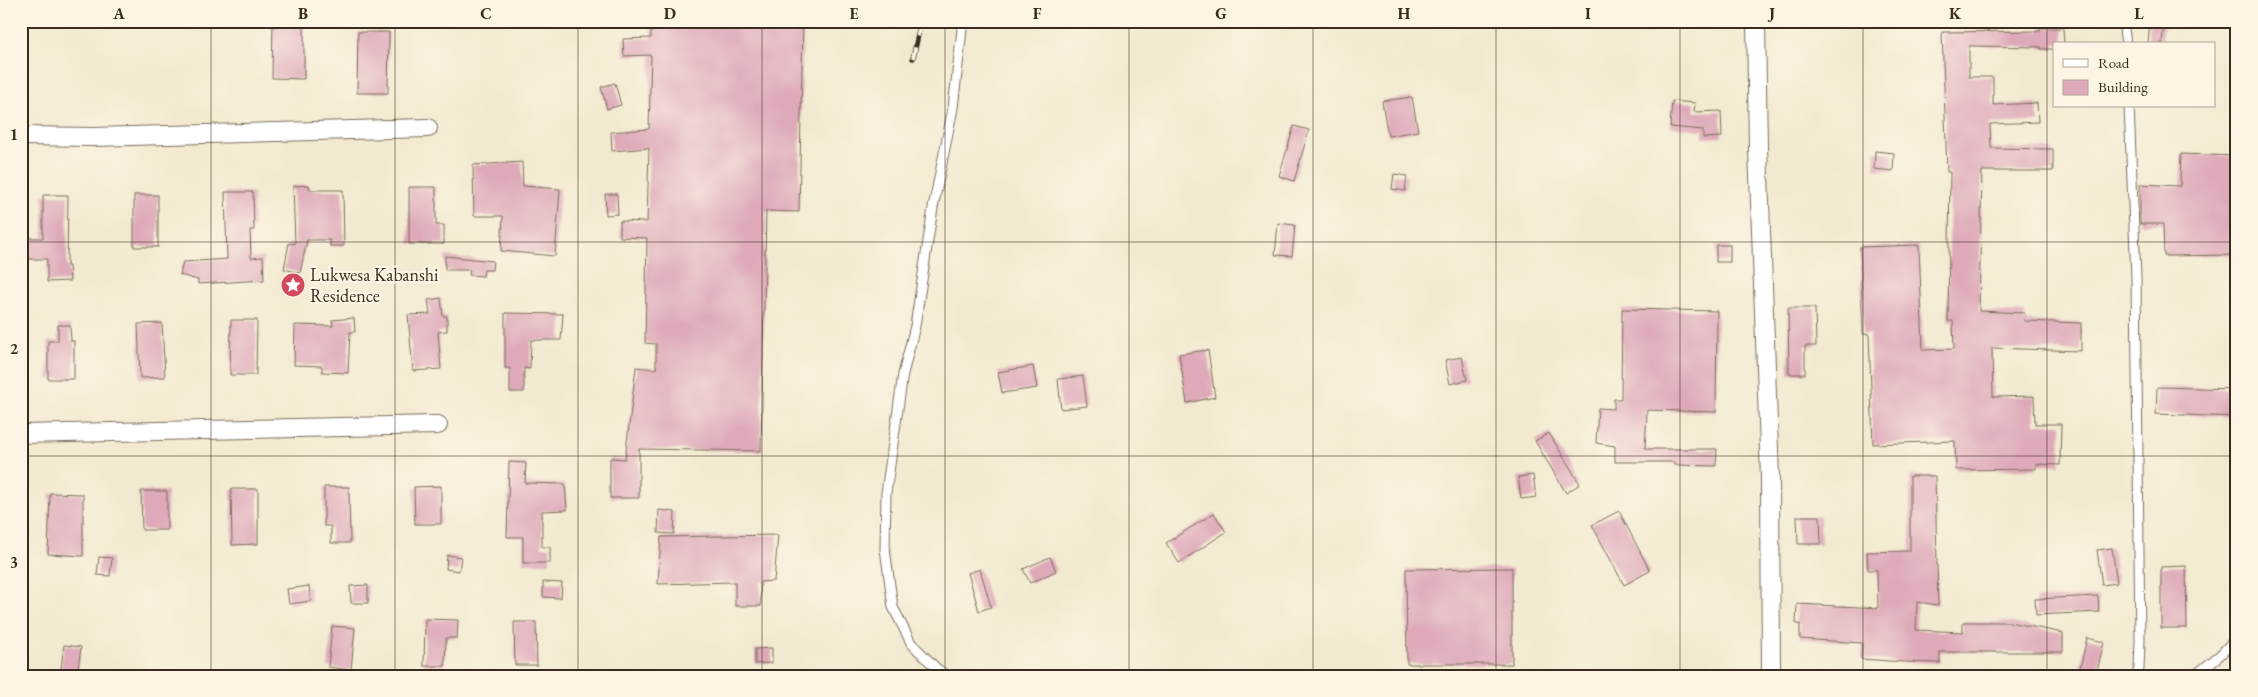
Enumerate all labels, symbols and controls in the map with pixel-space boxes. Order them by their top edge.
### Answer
text: A [112,3,125,24]
text: B [298,3,308,24]
text: C [480,3,492,24]
text: D [664,3,676,24]
text: E [849,3,859,24]
text: F [1033,3,1042,24]
text: G [1215,3,1227,24]
text: H [1398,3,1411,24]
text: I [1585,3,1591,24]
text: J [1767,3,1775,24]
text: K [1949,3,1962,24]
text: L [2134,3,2144,24]
legend [2053,42,2216,108]
text: Road [2098,53,2130,72]
text: Building [2098,77,2148,96]
text: 1 [10,124,18,145]
place label: Lukwesa Kabanshi Residence [310,263,439,307]
place icon: Lukwesa Kabanshi Residence [280,272,306,298]
text: 2 [10,338,19,359]
text: 3 [10,552,18,573]

